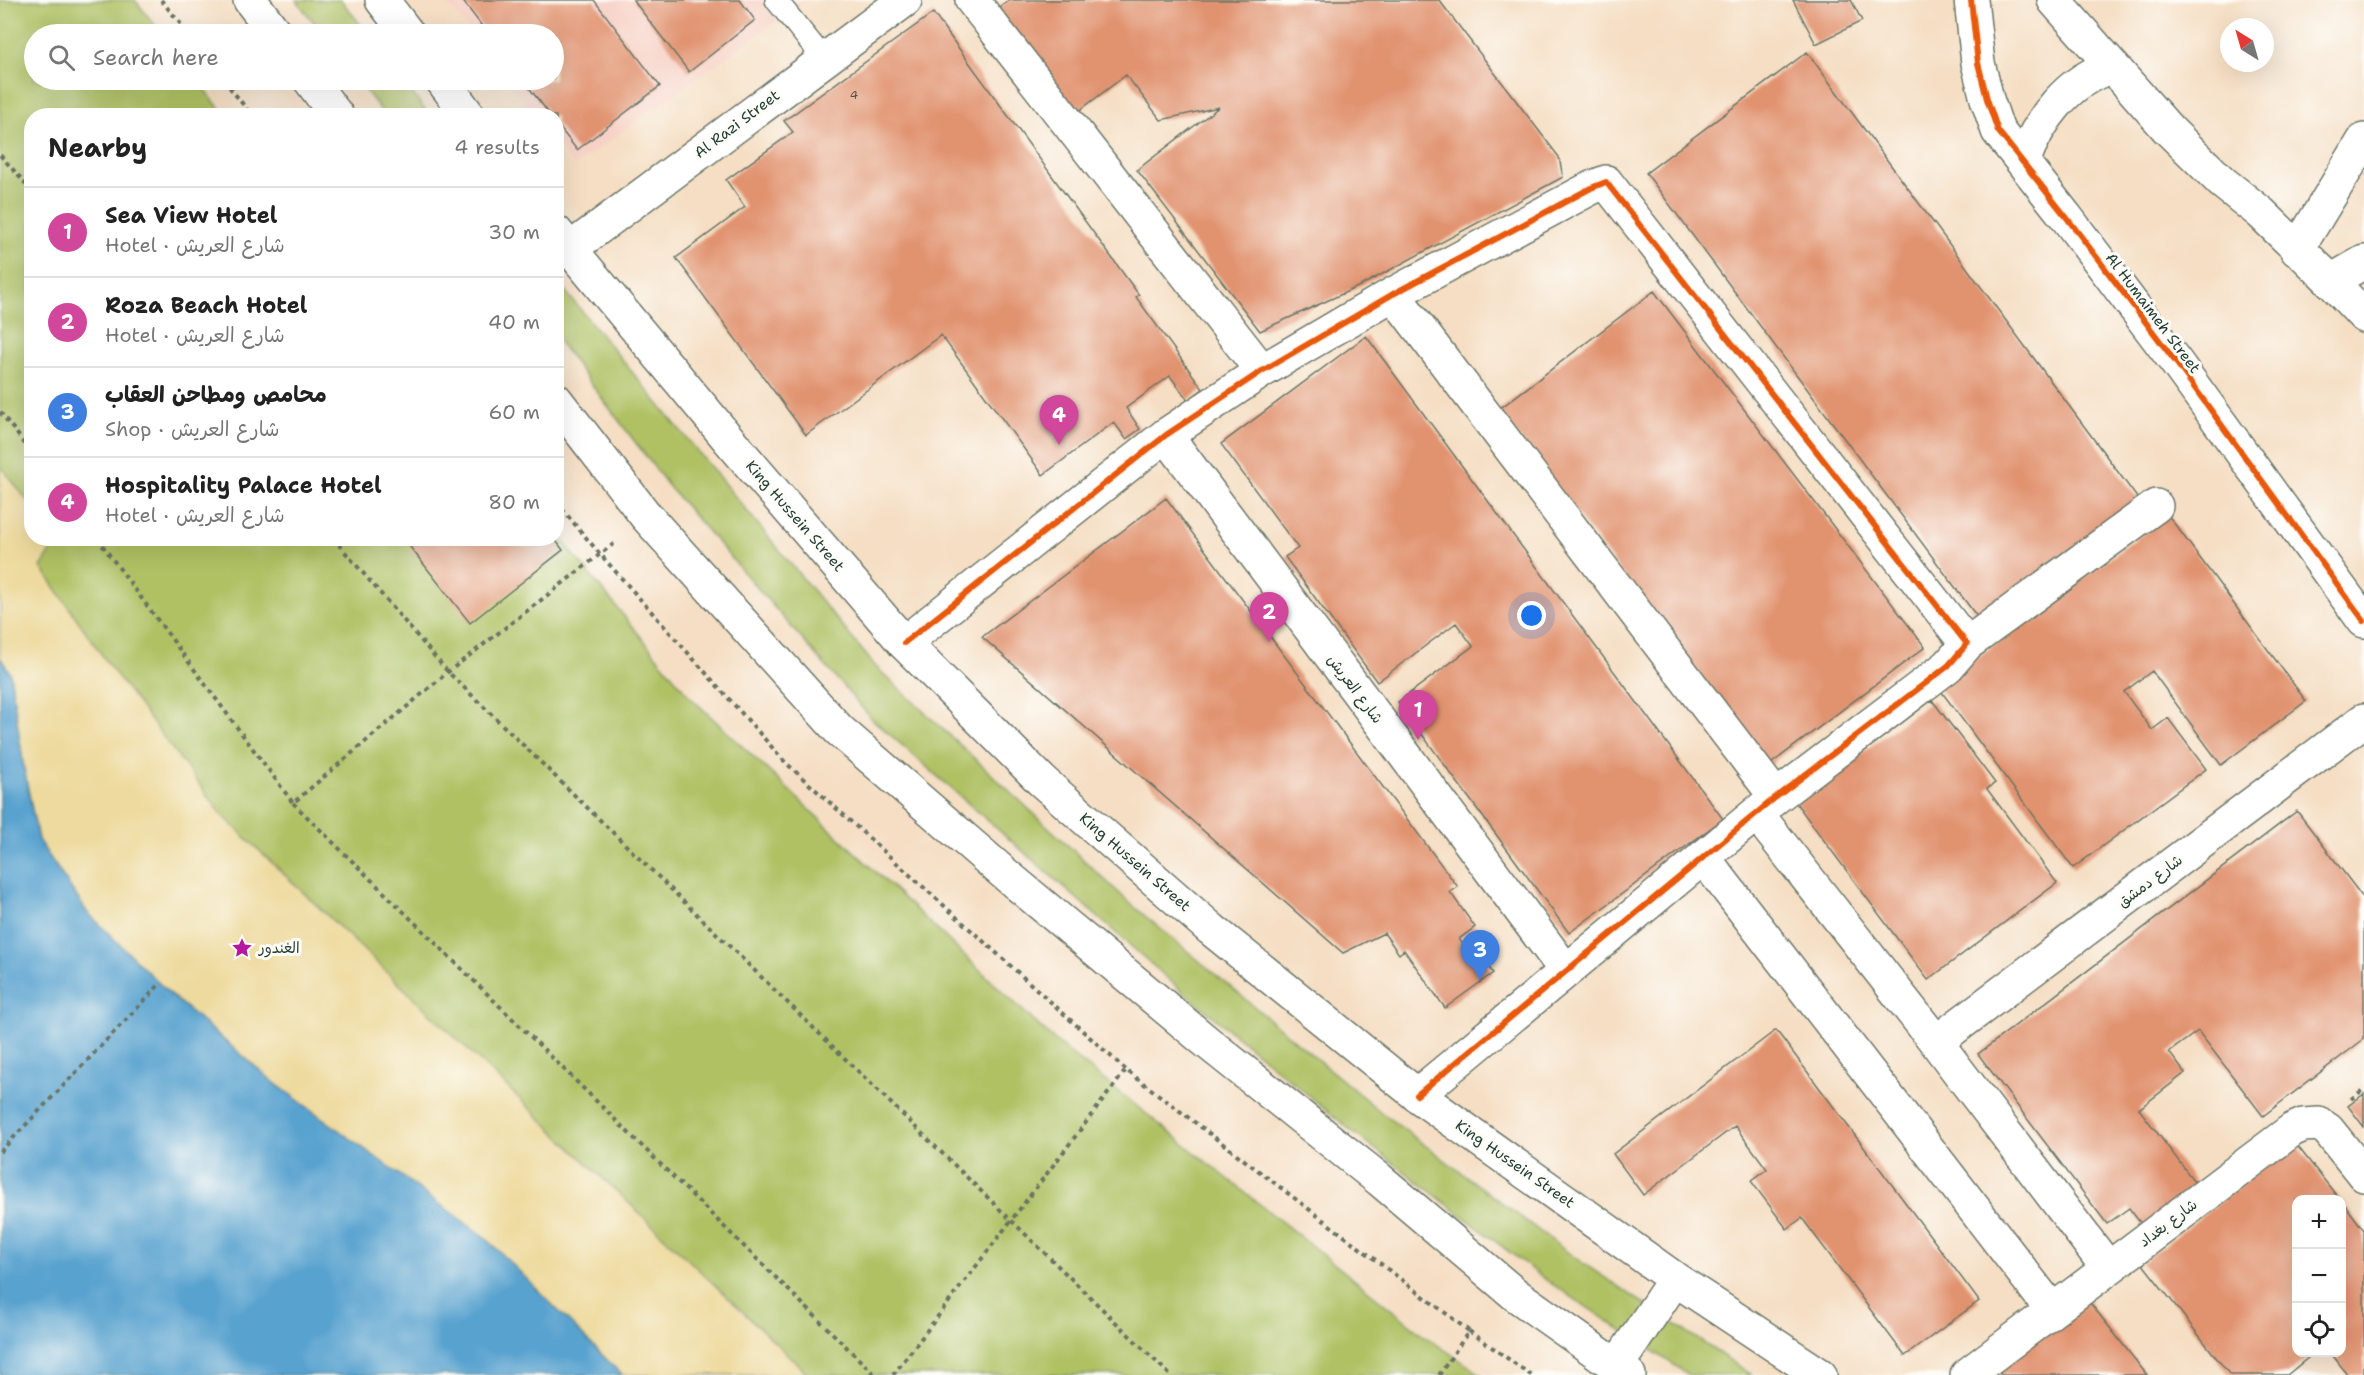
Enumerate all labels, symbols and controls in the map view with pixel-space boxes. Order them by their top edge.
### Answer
north arrow [2220,18,2274,72]
search box [24,24,564,90]
icon: search [45,41,78,74]
text: Search here [93,43,219,72]
street label: Al Razi Street [690,85,784,163]
house number: 4 [850,87,858,103]
text: Nearby [48,130,147,165]
text: 4 results [454,134,540,160]
text: Sea View Hotel [105,201,277,230]
text: 1 [63,219,72,245]
text: 30 m [488,219,540,245]
text: Hotel · شارع العريش [105,232,285,258]
street label: Al Humaimeh Street [2101,249,2205,377]
text: Roza Beach Hotel [105,291,307,320]
text: 2 [61,309,75,335]
text: 40 m [488,309,540,335]
text: Hotel · شارع العريش [105,322,285,348]
text: محامص ومطاحن العقاب [105,380,327,409]
pin: 4 [1040,396,1078,445]
text: 3 [61,399,75,425]
text: 60 m [488,399,540,425]
text: Shop · شارع العريش [105,416,280,442]
street label: King Hussein Street [741,456,849,576]
text: Hospitality Palace Hotel [105,471,382,500]
text: 4 [61,489,75,515]
text: 80 m [488,489,540,515]
text: Hotel · شارع العريش [105,502,285,528]
pin: 2 [1250,592,1288,642]
your location [1517,601,1546,630]
street label: شارع العريش [1322,650,1388,728]
pin: 1 [1398,690,1438,740]
street label: King Hussein Street [1075,808,1195,916]
street label: شارع دمشق [2114,850,2186,912]
pin: 3 [1460,930,1500,980]
place icon: الغندور [230,936,254,960]
place label: الغندور [258,938,300,958]
street label: King Hussein Street [1451,1115,1579,1213]
street label: شارع بغداد [2135,1194,2201,1252]
map controls [2292,1195,2346,1357]
button: + [2292,1195,2346,1249]
button: − [2292,1249,2346,1303]
button: locate [2292,1303,2346,1357]

